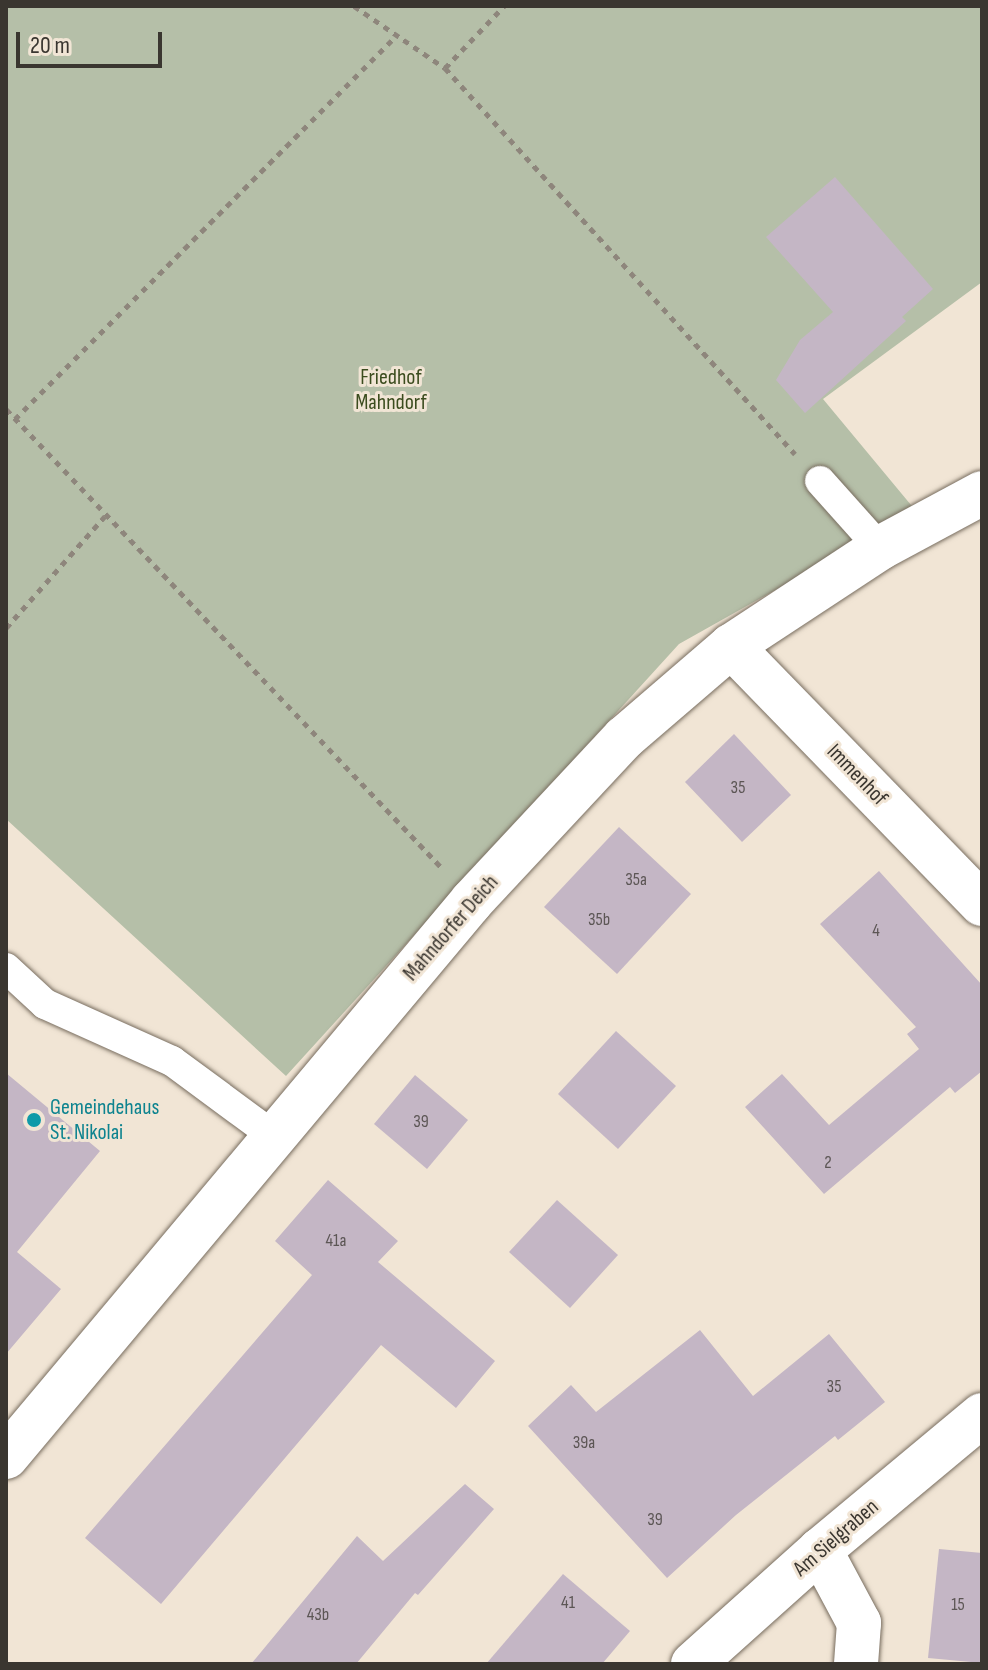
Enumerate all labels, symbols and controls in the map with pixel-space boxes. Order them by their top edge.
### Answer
scale bar [20,16,166,66]
text: 20 m [30,31,70,60]
park label: Friedhof Mahndorf [355,364,427,416]
street label: Immenhof [821,739,893,811]
house number: 35 [731,777,745,799]
house number: 35a [625,869,647,891]
street label: Mahndorfer Deich [398,870,504,986]
house number: 35b [588,909,610,931]
house number: 4 [872,920,880,942]
place label: Gemeindehaus St. Nikolai [50,1094,159,1146]
marker: Gemeindehaus St. Nikolai [25,1111,43,1129]
house number: 39 [413,1111,429,1133]
house number: 2 [824,1152,832,1174]
house number: 41a [326,1230,346,1252]
house number: 35 [827,1376,841,1398]
house number: 39a [573,1432,595,1454]
street label: Am Sielgraben [788,1494,884,1582]
house number: 39 [647,1509,663,1531]
house number: 41 [561,1592,575,1614]
house number: 15 [951,1594,965,1616]
house number: 43b [307,1604,329,1626]

